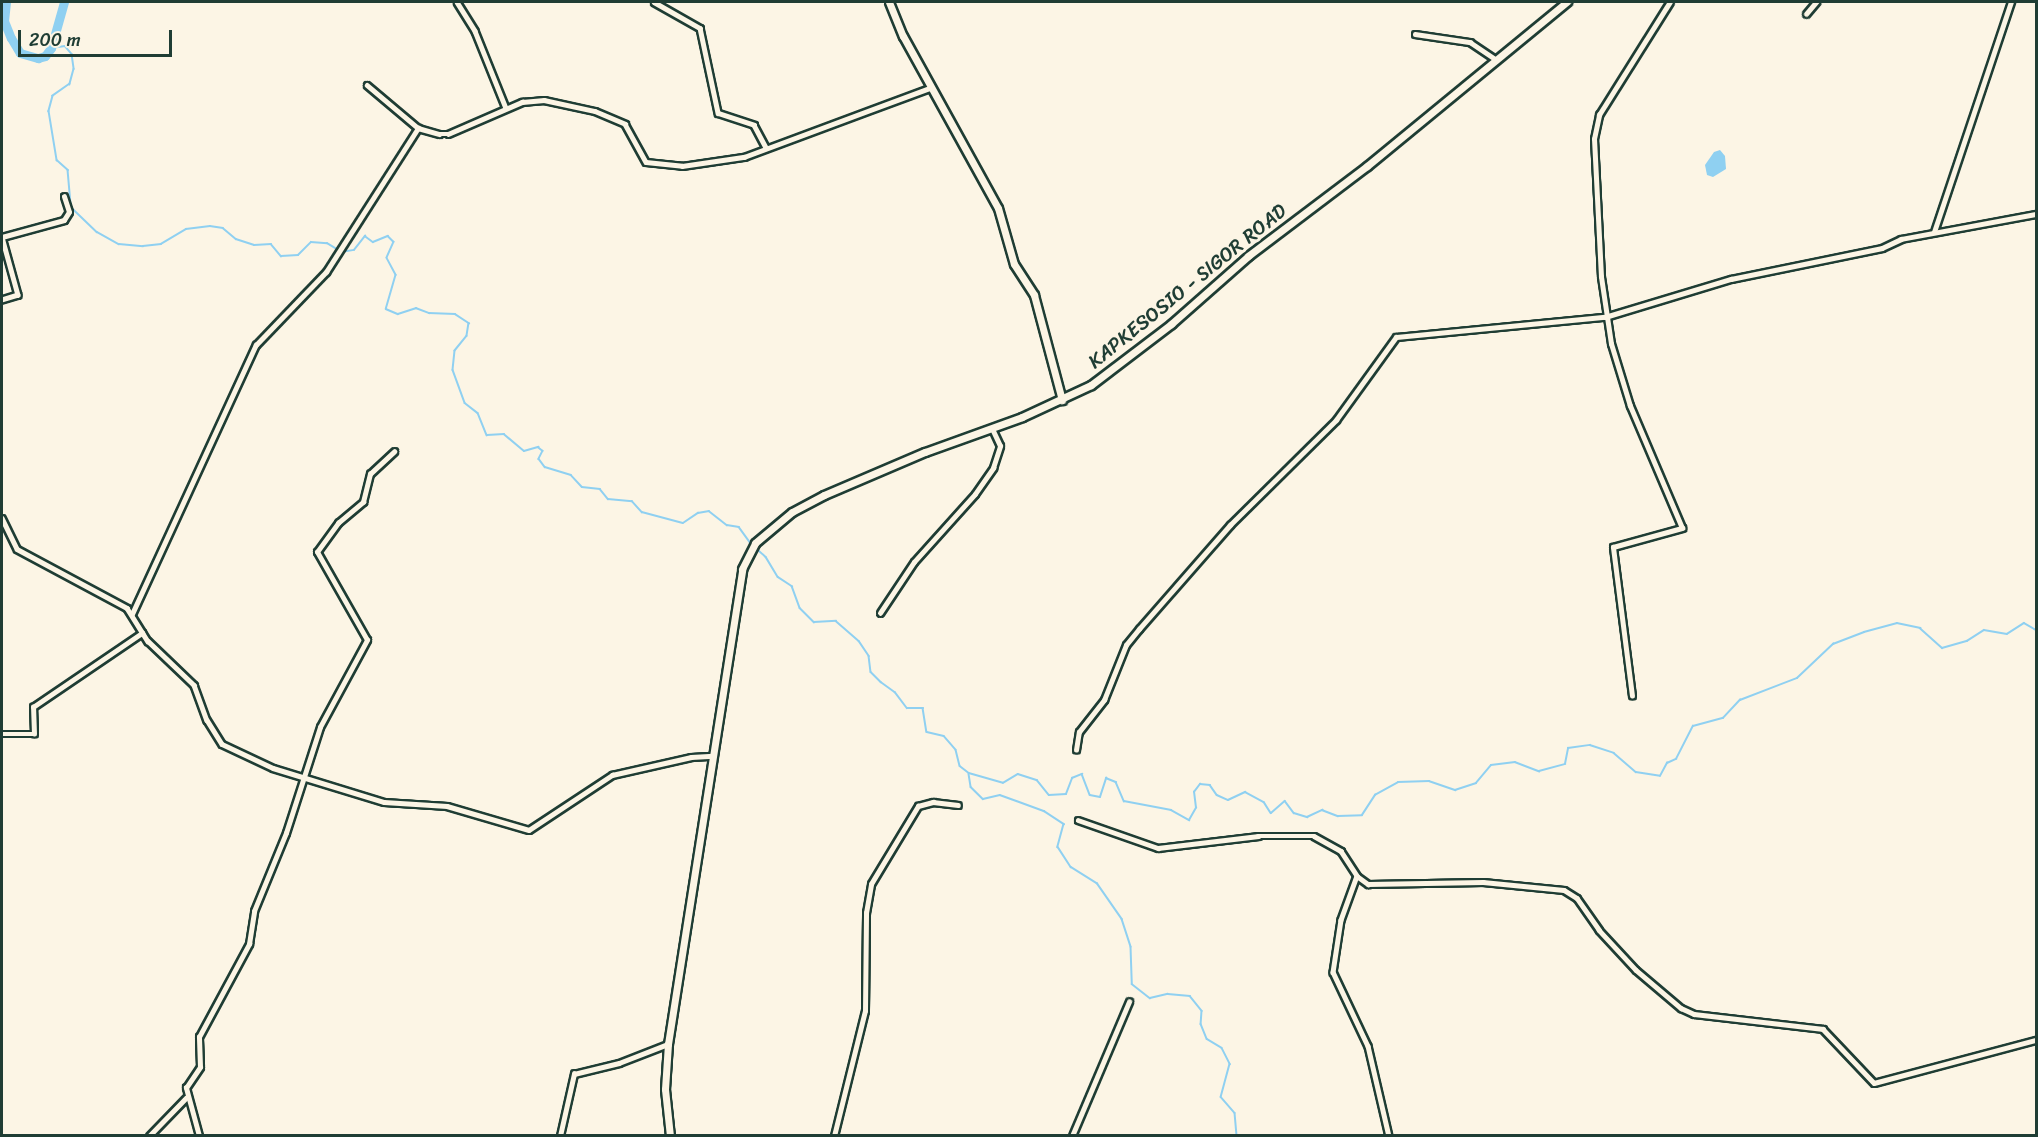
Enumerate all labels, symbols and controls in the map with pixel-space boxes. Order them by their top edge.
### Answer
scale bar [21,18,176,56]
text: 200 m [29,24,81,56]
street label: KAPKESOSIO - SIGOR ROAD [1082,197,1292,375]

